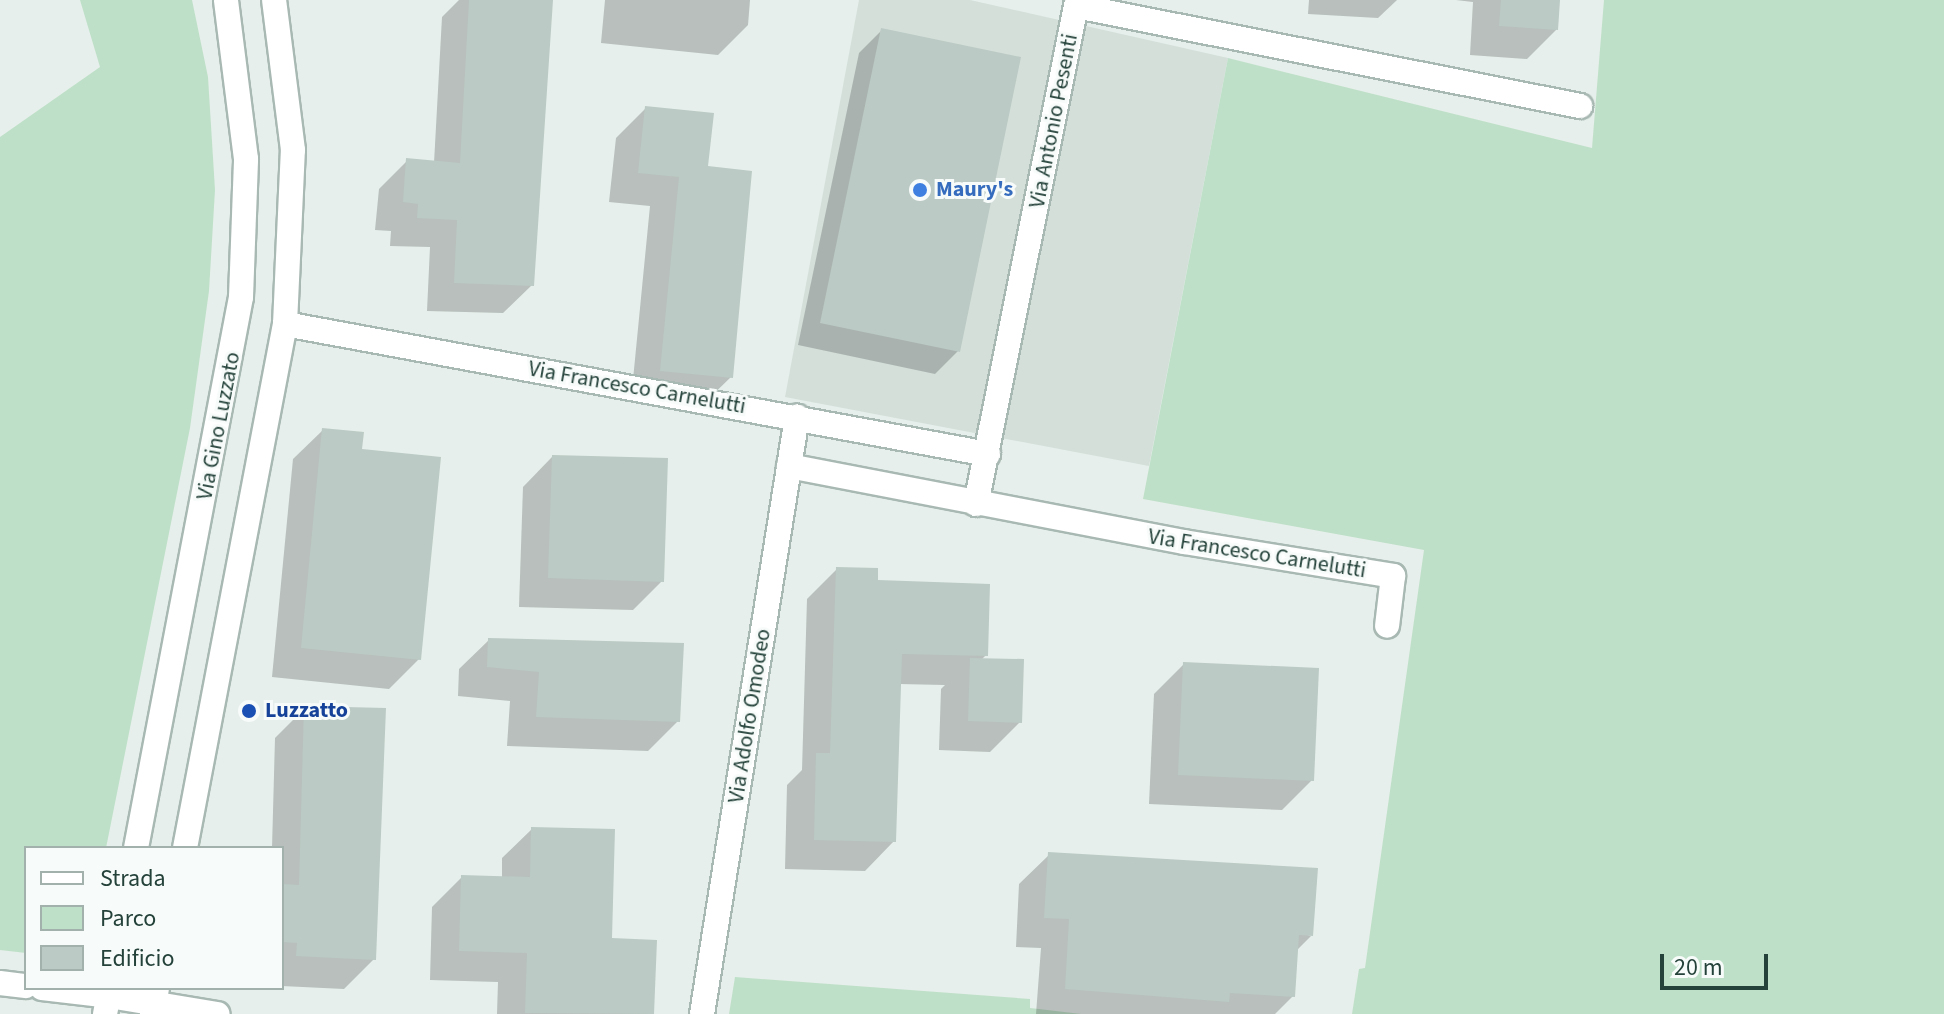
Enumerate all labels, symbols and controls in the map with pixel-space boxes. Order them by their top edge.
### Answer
street label: Via Antonio Pesenti [1024,32,1084,210]
place label: Maury's [936,177,1013,203]
marker: Maury's [911,181,929,199]
street label: Via Gino Luzzato [192,350,246,502]
street label: Via Francesco Carnelutti [526,356,748,420]
street label: Via Francesco Carnelutti [1146,524,1368,584]
street label: Via Adolfo Omodeo [723,627,777,805]
place label: Luzzatto [265,698,348,724]
marker: Luzzatto [240,702,258,720]
legend [24,846,284,990]
text: Strada [100,861,166,896]
text: Parco [100,901,156,936]
scale bar [1664,938,1772,988]
text: Edificio [100,941,174,976]
text: 20 m [1674,950,1723,985]

